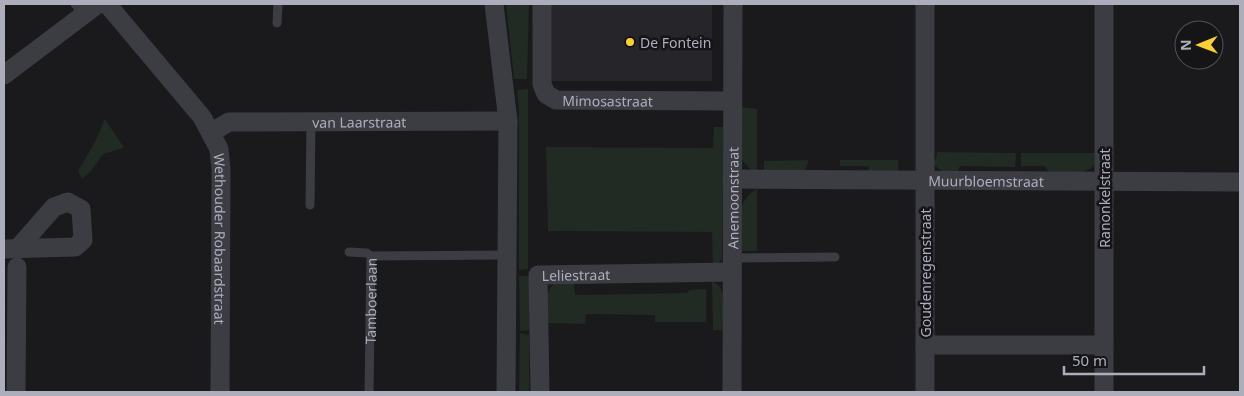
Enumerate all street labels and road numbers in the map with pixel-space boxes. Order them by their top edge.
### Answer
street label: Mimosastraat [562,91,653,110]
street label: van Laarstraat [312,112,406,131]
street label: Anemoonstraat [723,147,742,249]
street label: Ranonkelstraat [1095,148,1114,248]
street label: Wethouder Robaardstraat [210,153,231,325]
street label: Muurbloemstraat [928,171,1044,190]
street label: Goudenregenstraat [916,208,935,338]
street label: Tamboerlaan [360,258,380,344]
street label: Leliestraat [542,264,610,284]

